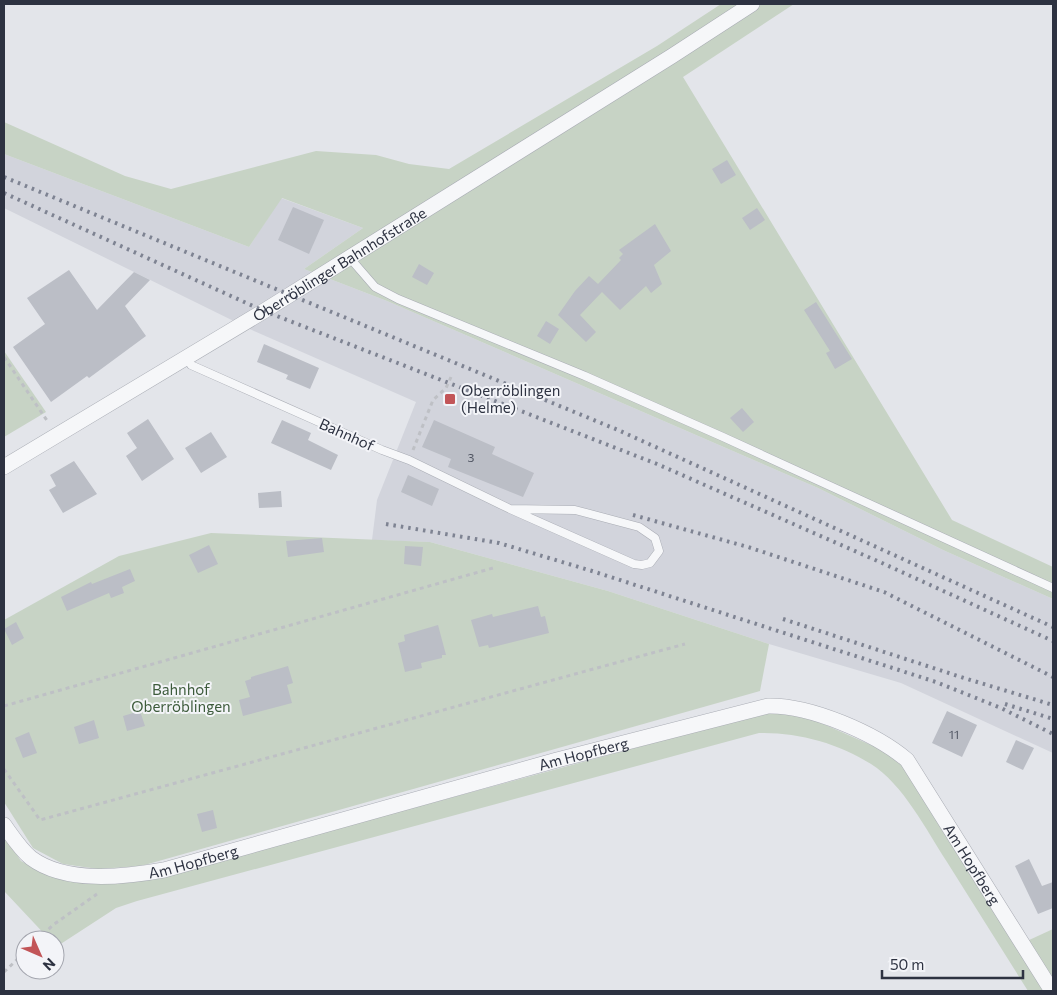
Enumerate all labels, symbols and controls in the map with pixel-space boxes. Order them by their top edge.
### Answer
street label: Oberröblinger Bahnhofstraße [249,203,429,325]
place label: Oberröblingen (Helme) [461,381,560,416]
marker: Oberröblingen (Helme) [443,392,457,406]
street label: Bahnhof [317,414,377,454]
house number: 3 [468,450,475,464]
park label: Bahnhof Oberröblingen [131,680,231,715]
house number: 11 [949,727,959,741]
street label: Am Hopfberg [536,733,630,774]
street label: Am Hopfberg [940,820,1004,908]
street label: Am Hopfberg [147,841,240,881]
north arrow [15,930,65,980]
scale bar [882,948,1023,980]
text: N [40,955,59,974]
text: 50 m [890,955,924,973]

